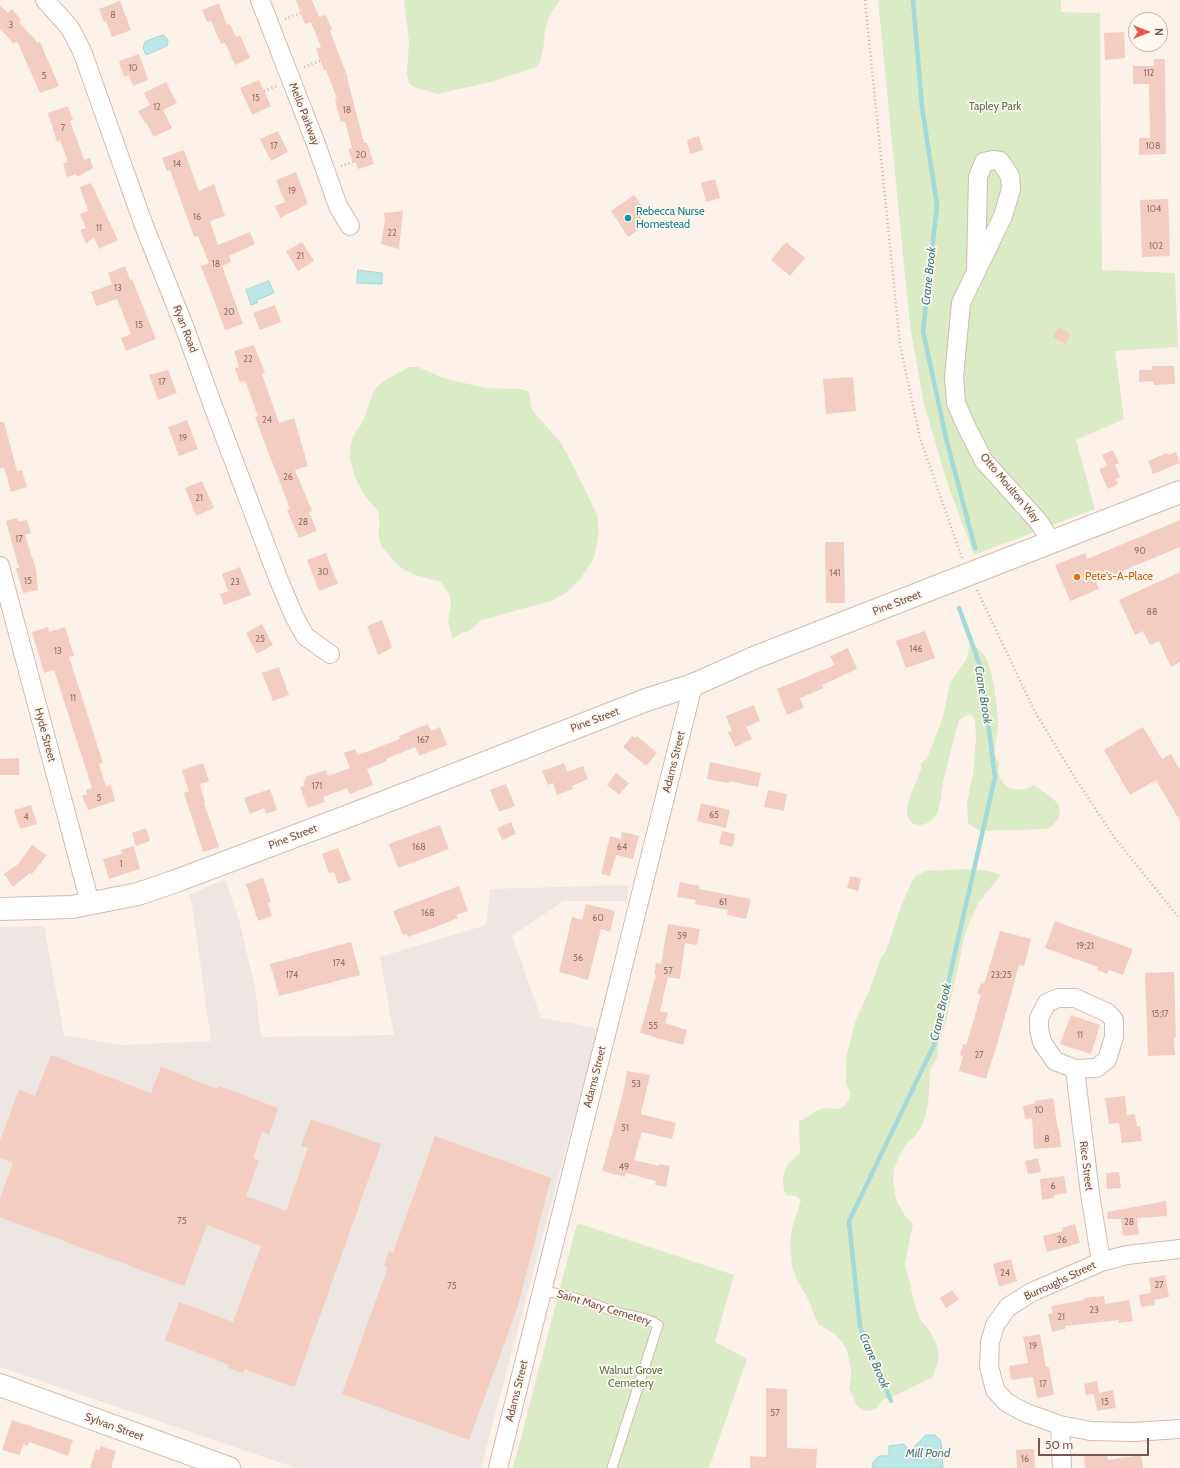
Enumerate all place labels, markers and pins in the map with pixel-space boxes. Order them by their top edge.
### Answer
place label: Rebecca Nurse Homestead [636,205,705,231]
marker: Rebecca Nurse Homestead [623,213,633,223]
place label: Pete's-A-Place [1085,570,1153,584]
marker: Pete's-A-Place [1072,572,1082,582]

